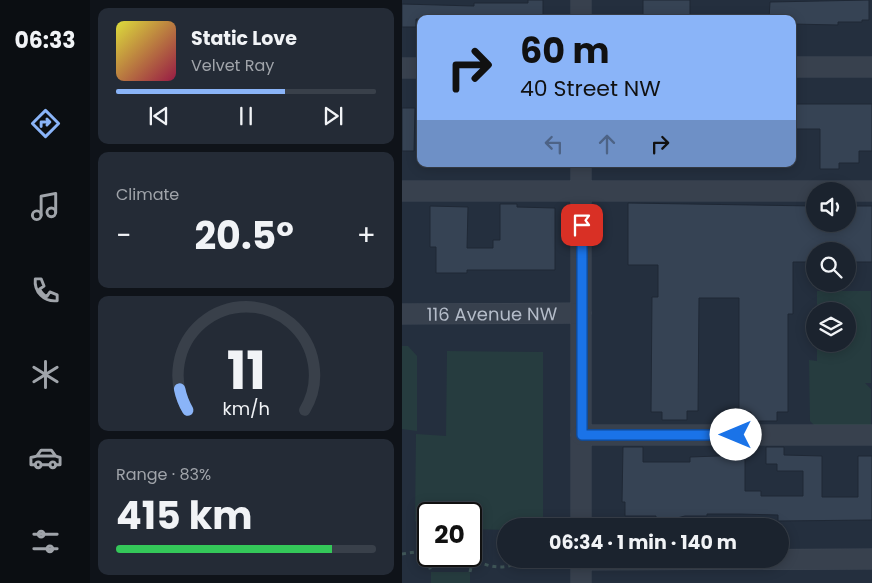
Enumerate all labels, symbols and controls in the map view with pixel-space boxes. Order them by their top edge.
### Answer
text: 06:33 [14,25,76,56]
text: Static Love [191,25,297,52]
text: 60 m [520,26,610,75]
icon: right [437,35,502,100]
text: Velvet Ray [191,54,274,77]
text: 40 Street NW [520,73,661,104]
icon: previous [145,102,173,130]
icon: pause [232,102,260,130]
icon: next [319,102,347,130]
icon: directions [28,106,63,141]
icon: left [540,130,568,158]
icon: ahead [593,130,621,158]
icon: right [646,130,674,158]
map controls [806,182,856,352]
button: sound [806,182,856,232]
text: Climate [116,183,179,206]
icon: music [28,189,63,224]
pin [561,204,603,246]
text: 20.5° [194,209,294,262]
icon: arrive [568,211,596,239]
text: − [116,216,131,255]
text: + [357,216,376,255]
button: search [806,242,856,292]
icon: phone [28,273,63,308]
street label: 116 Avenue NW [427,301,558,326]
button: layers [806,302,856,352]
text: 11 [226,334,266,407]
icon: climate [28,357,63,392]
text: km/h [222,396,270,421]
position arrow [709,408,761,460]
icon: car [28,440,63,475]
text: Range · 83% [116,463,211,486]
text: 415 km [116,489,253,542]
speed limit sign: 20 [417,502,482,567]
icon: filters [28,524,63,559]
text: 06:34 · 1 min · 140 m [549,529,737,556]

